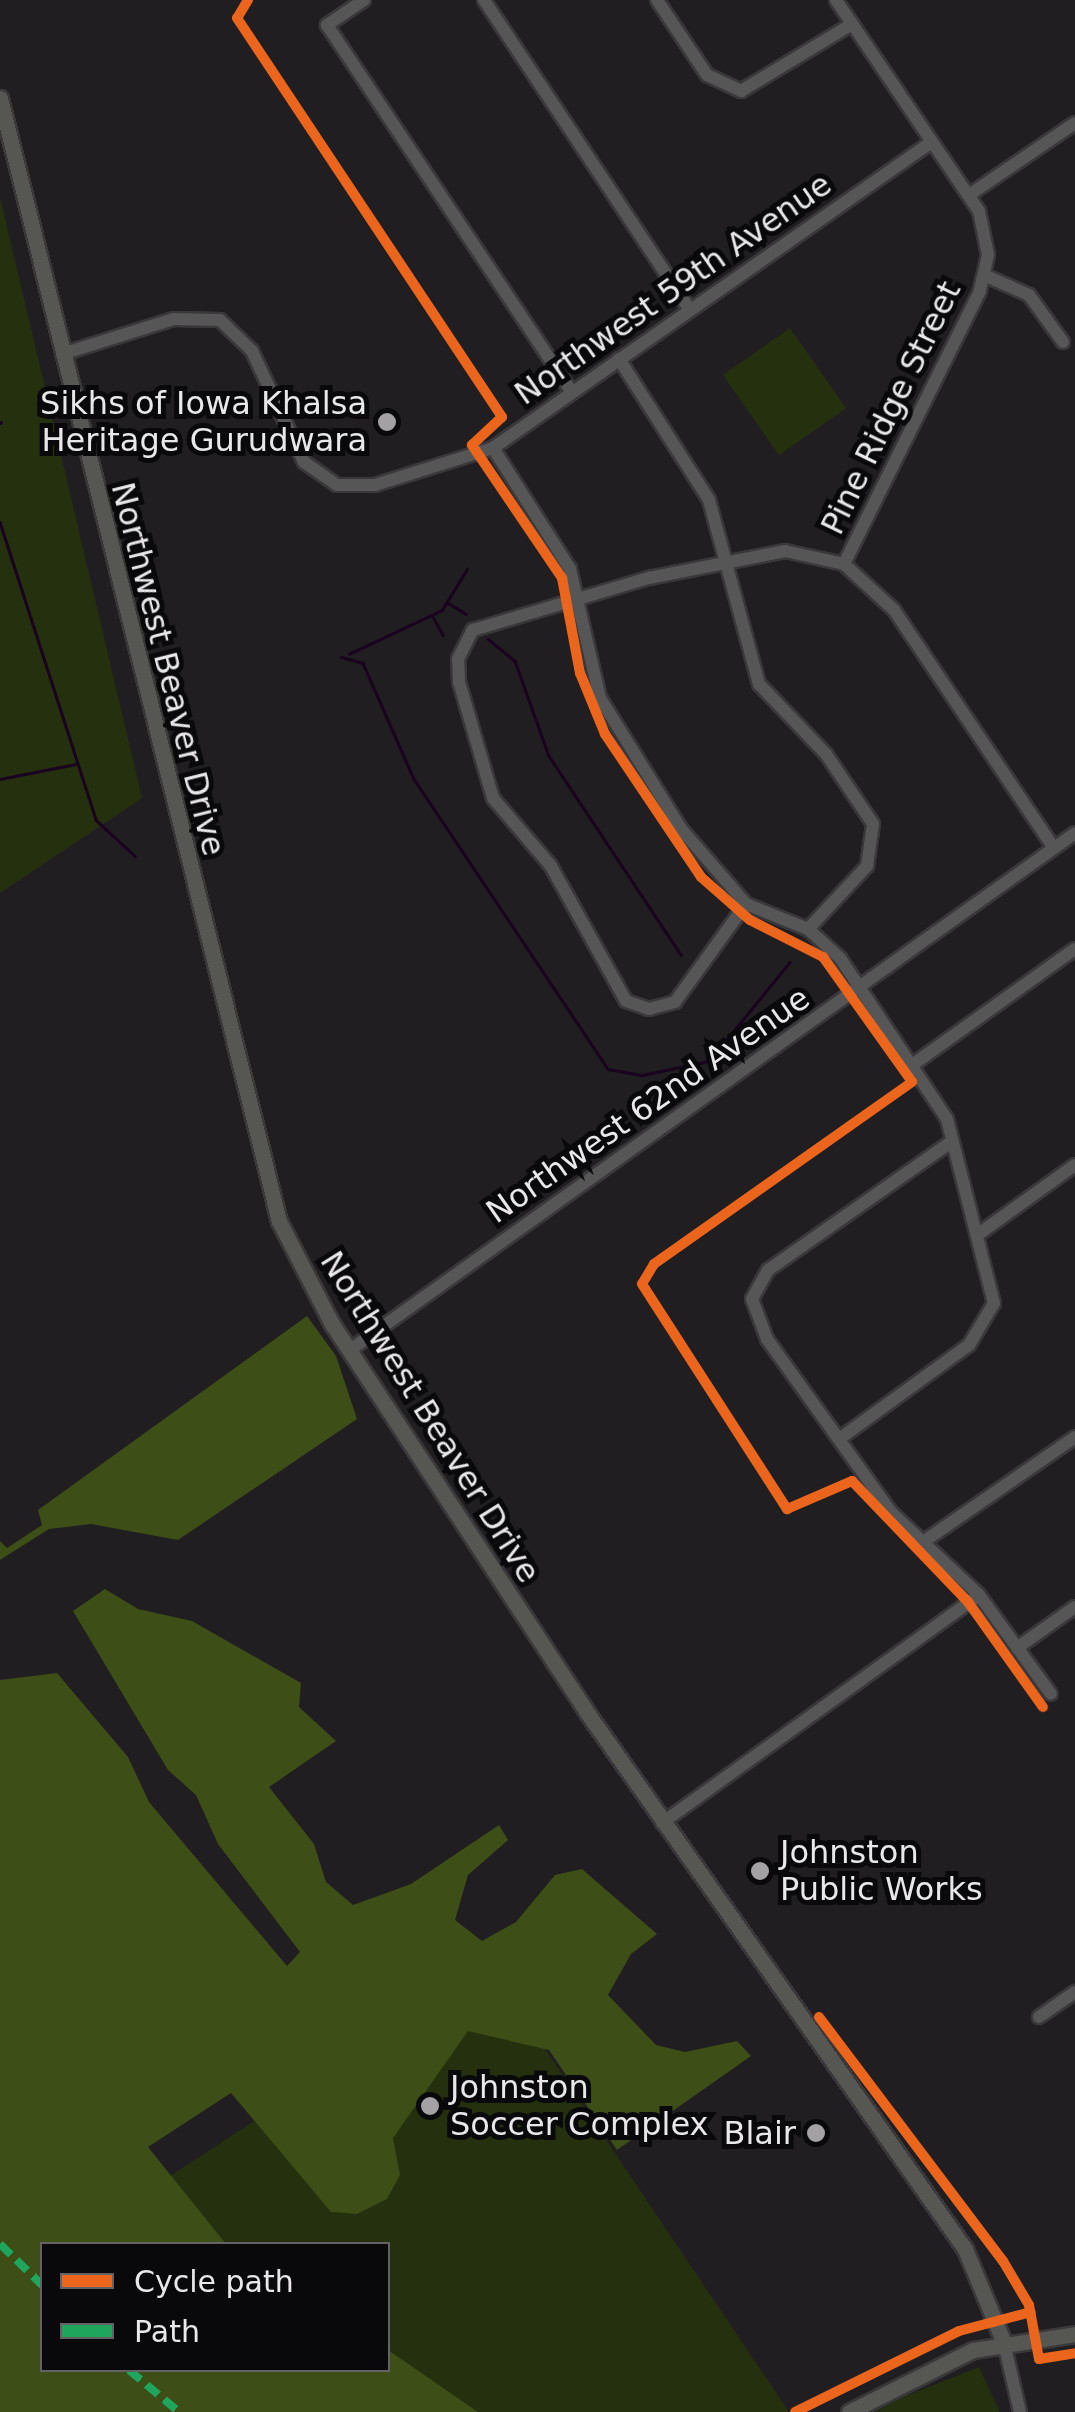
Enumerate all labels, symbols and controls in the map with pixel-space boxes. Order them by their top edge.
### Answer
street label: Northwest 59th Avenue [507,165,839,413]
street label: Pine Ridge Street [813,275,969,541]
place label: Sikhs of Iowa Khalsa Heritage Gurudwara [40,385,367,460]
marker: Sikhs of Iowa Khalsa Heritage Gurudwara [376,411,398,433]
street label: Northwest Beaver Drive [103,478,233,860]
street label: Northwest 62nd Avenue [479,979,817,1231]
street label: Northwest Beaver Drive [312,1244,548,1590]
place label: Johnston Public Works [780,1834,983,1909]
marker: Johnston Public Works [749,1860,771,1882]
place label: Johnston Soccer Complex [450,2069,708,2144]
marker: Johnston Soccer Complex [419,2095,441,2117]
place label: Blair [724,2114,796,2152]
marker: Blair [805,2122,827,2144]
legend [40,2242,390,2372]
text: Cycle path [134,2264,294,2299]
text: Path [134,2314,200,2349]

